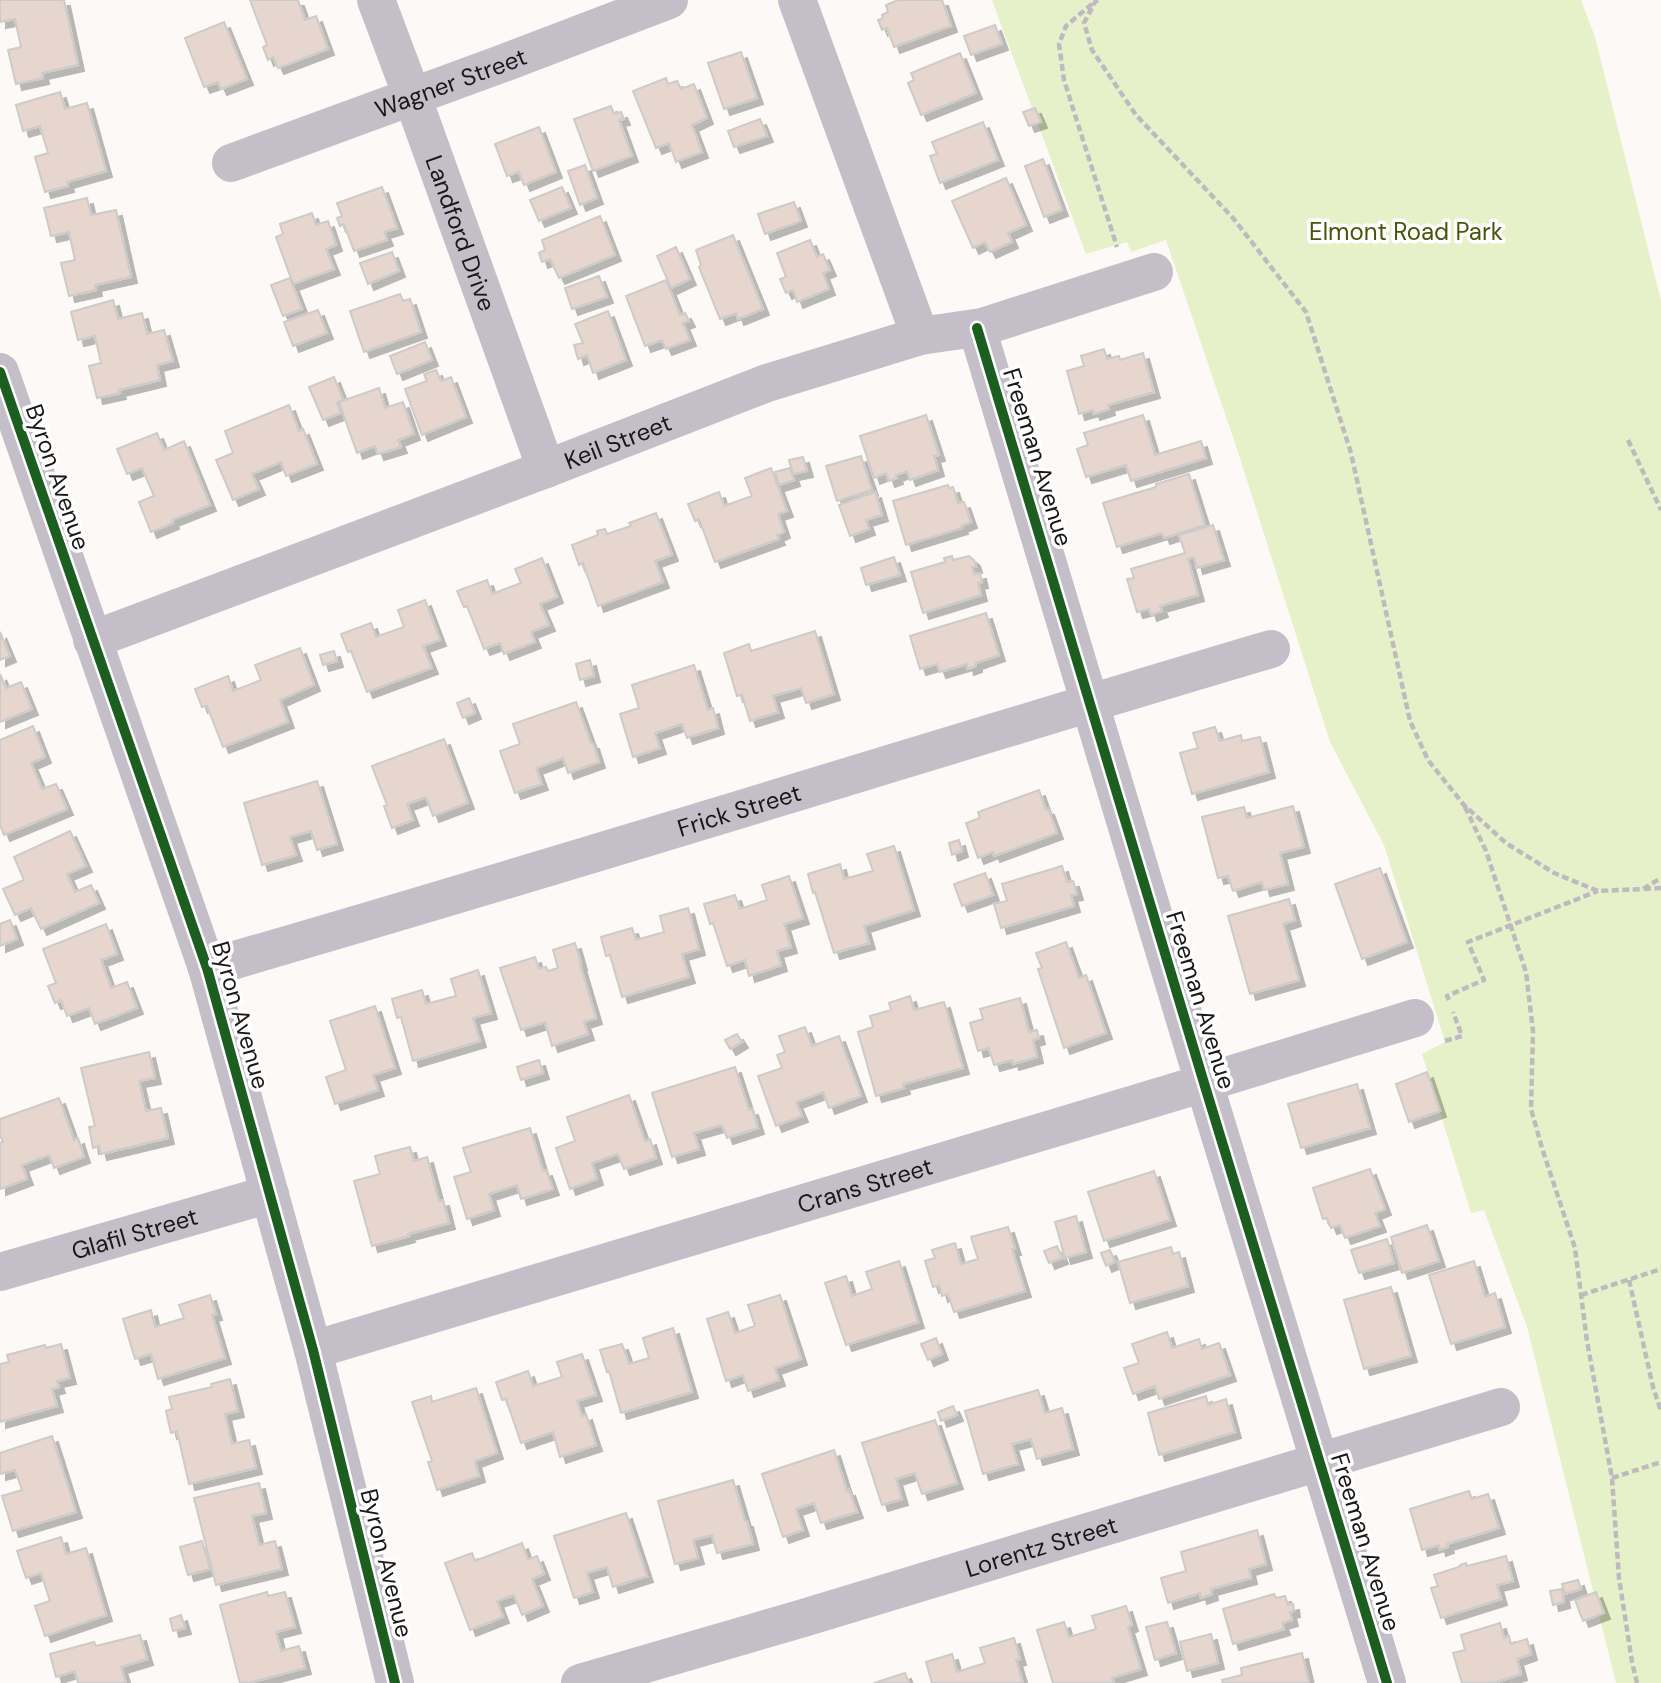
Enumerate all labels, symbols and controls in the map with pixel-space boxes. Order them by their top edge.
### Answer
street label: Wagner Street [371,40,531,124]
street label: Landford Drive [419,151,503,315]
park label: Elmont Road Park [1309,216,1503,247]
street label: Freeman Avenue [996,364,1080,550]
street label: Byron Avenue [19,400,97,554]
street label: Keil Street [560,406,676,476]
street label: Frick Street [673,776,805,843]
street label: Freeman Avenue [1159,907,1243,1093]
street label: Byron Avenue [205,938,277,1092]
street label: Crans Street [794,1150,936,1220]
street label: Glafil Street [68,1200,201,1266]
street label: Freeman Avenue [1324,1449,1408,1635]
street label: Byron Avenue [354,1485,420,1641]
street label: Lorentz Street [961,1509,1121,1584]

